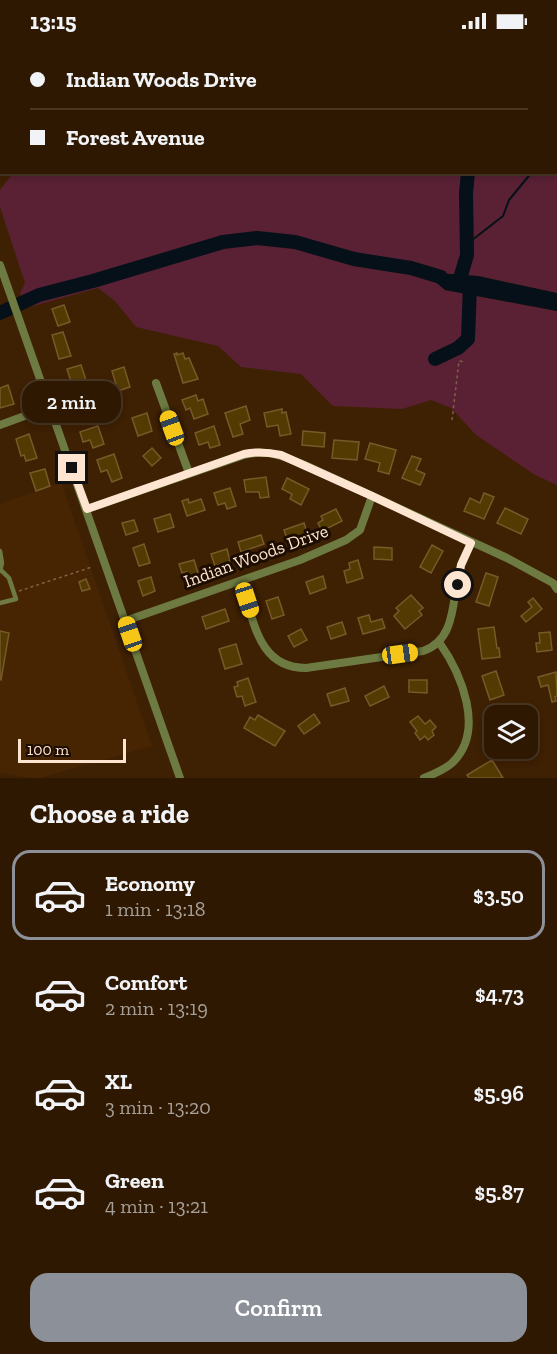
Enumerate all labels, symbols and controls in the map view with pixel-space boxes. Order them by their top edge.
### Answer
text: 13:15 [30,8,76,35]
text: Indian Woods Drive [66,66,257,93]
text: Forest Avenue [66,124,205,151]
callout: 2 min [22,381,122,423]
text: 2 min [47,390,96,414]
car [157,408,187,448]
route end [58,454,85,481]
street label: Indian Woods Drive [181,520,331,592]
route start [444,571,471,598]
car [233,580,261,620]
car [116,614,144,654]
car [381,643,419,665]
map controls [484,705,538,759]
button: layers [484,705,538,759]
scale bar [18,736,126,764]
text: 100 m [27,740,69,759]
text: Choose a ride [30,798,189,830]
icon: car [33,868,87,922]
text: Economy [105,870,195,897]
text: $3.50 [473,882,524,909]
text: 1 min · 13:18 [105,897,205,921]
icon: car [33,967,87,1021]
text: Comfort [105,969,187,996]
text: $4.73 [475,981,524,1008]
text: 2 min · 13:19 [105,996,208,1020]
icon: car [33,1066,87,1120]
text: XL [105,1068,132,1095]
text: $5.96 [474,1080,524,1107]
text: 3 min · 13:20 [105,1095,211,1119]
icon: car [33,1165,87,1219]
text: Green [105,1167,164,1194]
text: $5.87 [475,1179,524,1206]
text: 4 min · 13:21 [105,1194,208,1218]
button: Confirm [30,1273,527,1342]

